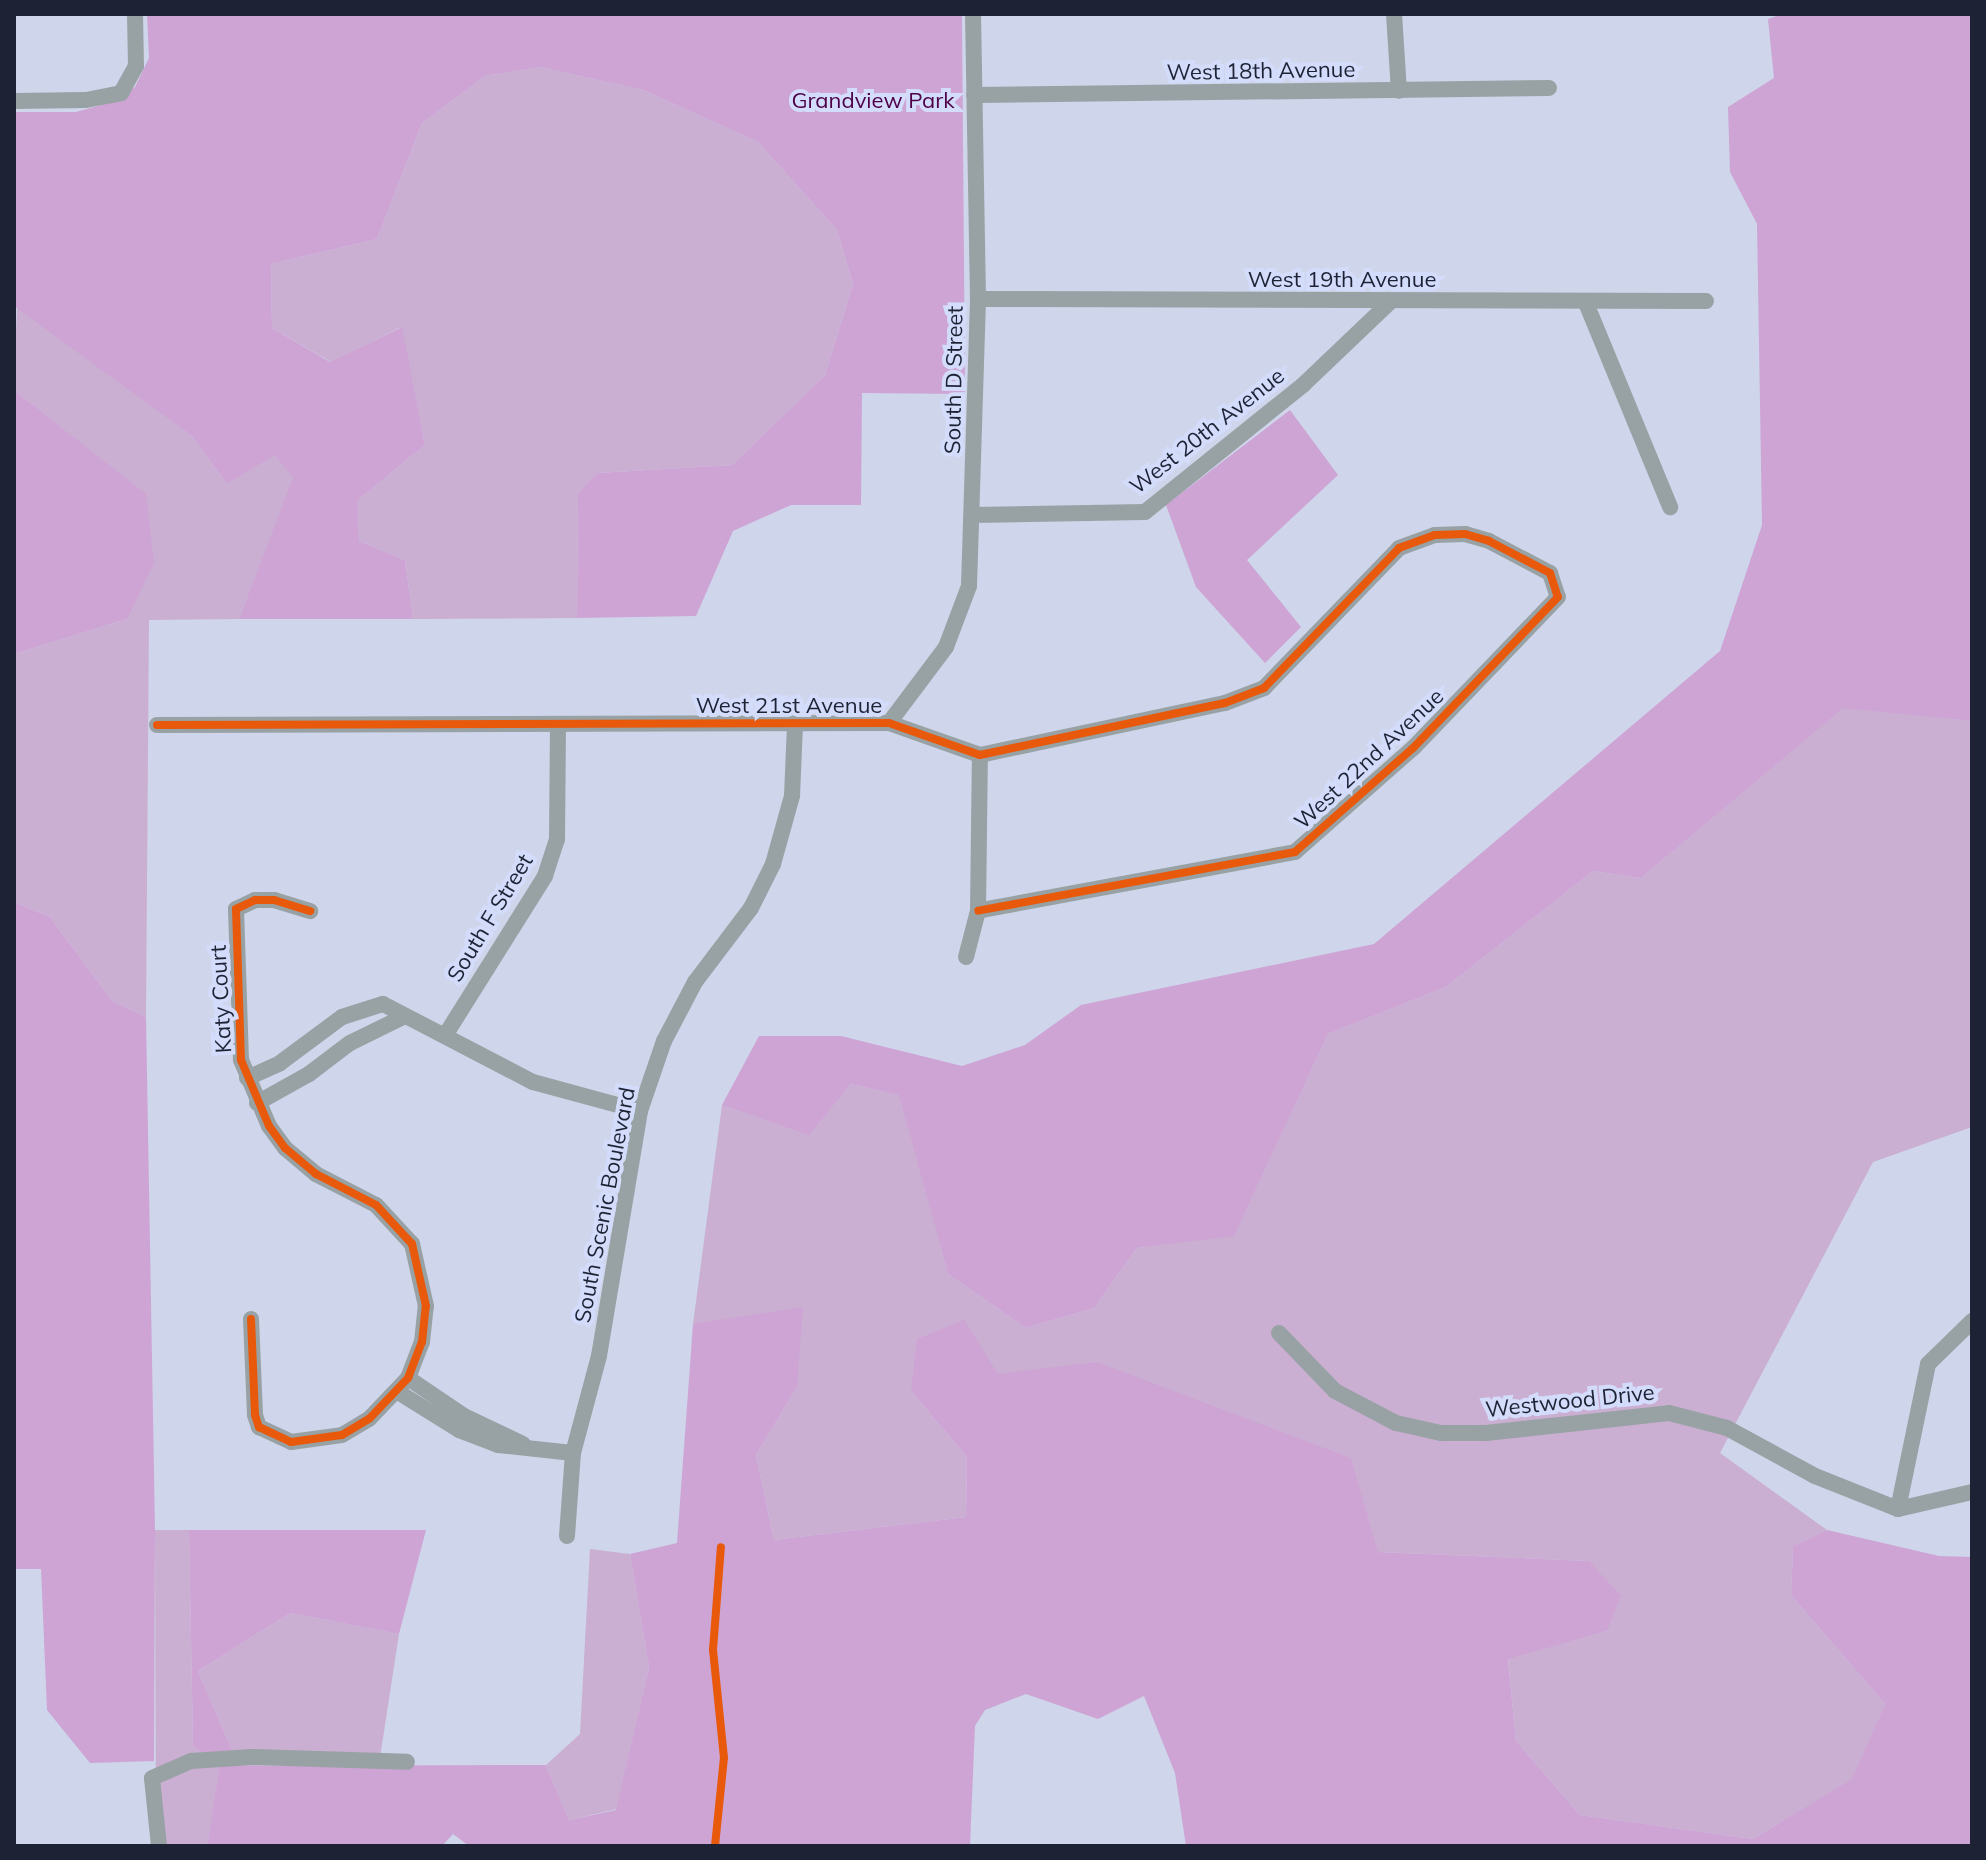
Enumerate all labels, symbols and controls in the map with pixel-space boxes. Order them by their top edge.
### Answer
street label: West 18th Avenue [1166,56,1356,86]
park label: Grandview Park [791,88,955,114]
street label: West 19th Avenue [1248,267,1436,293]
street label: South D Street [940,306,968,454]
street label: West 20th Avenue [1125,362,1289,500]
street label: West 22nd Avenue [1289,683,1449,835]
street label: West 21st Avenue [696,693,882,719]
street label: South F Street [442,849,538,987]
street label: Katy Court [205,944,237,1054]
street label: South Scenic Boulevard [569,1085,641,1325]
street label: Westwood Drive [1484,1379,1656,1423]

